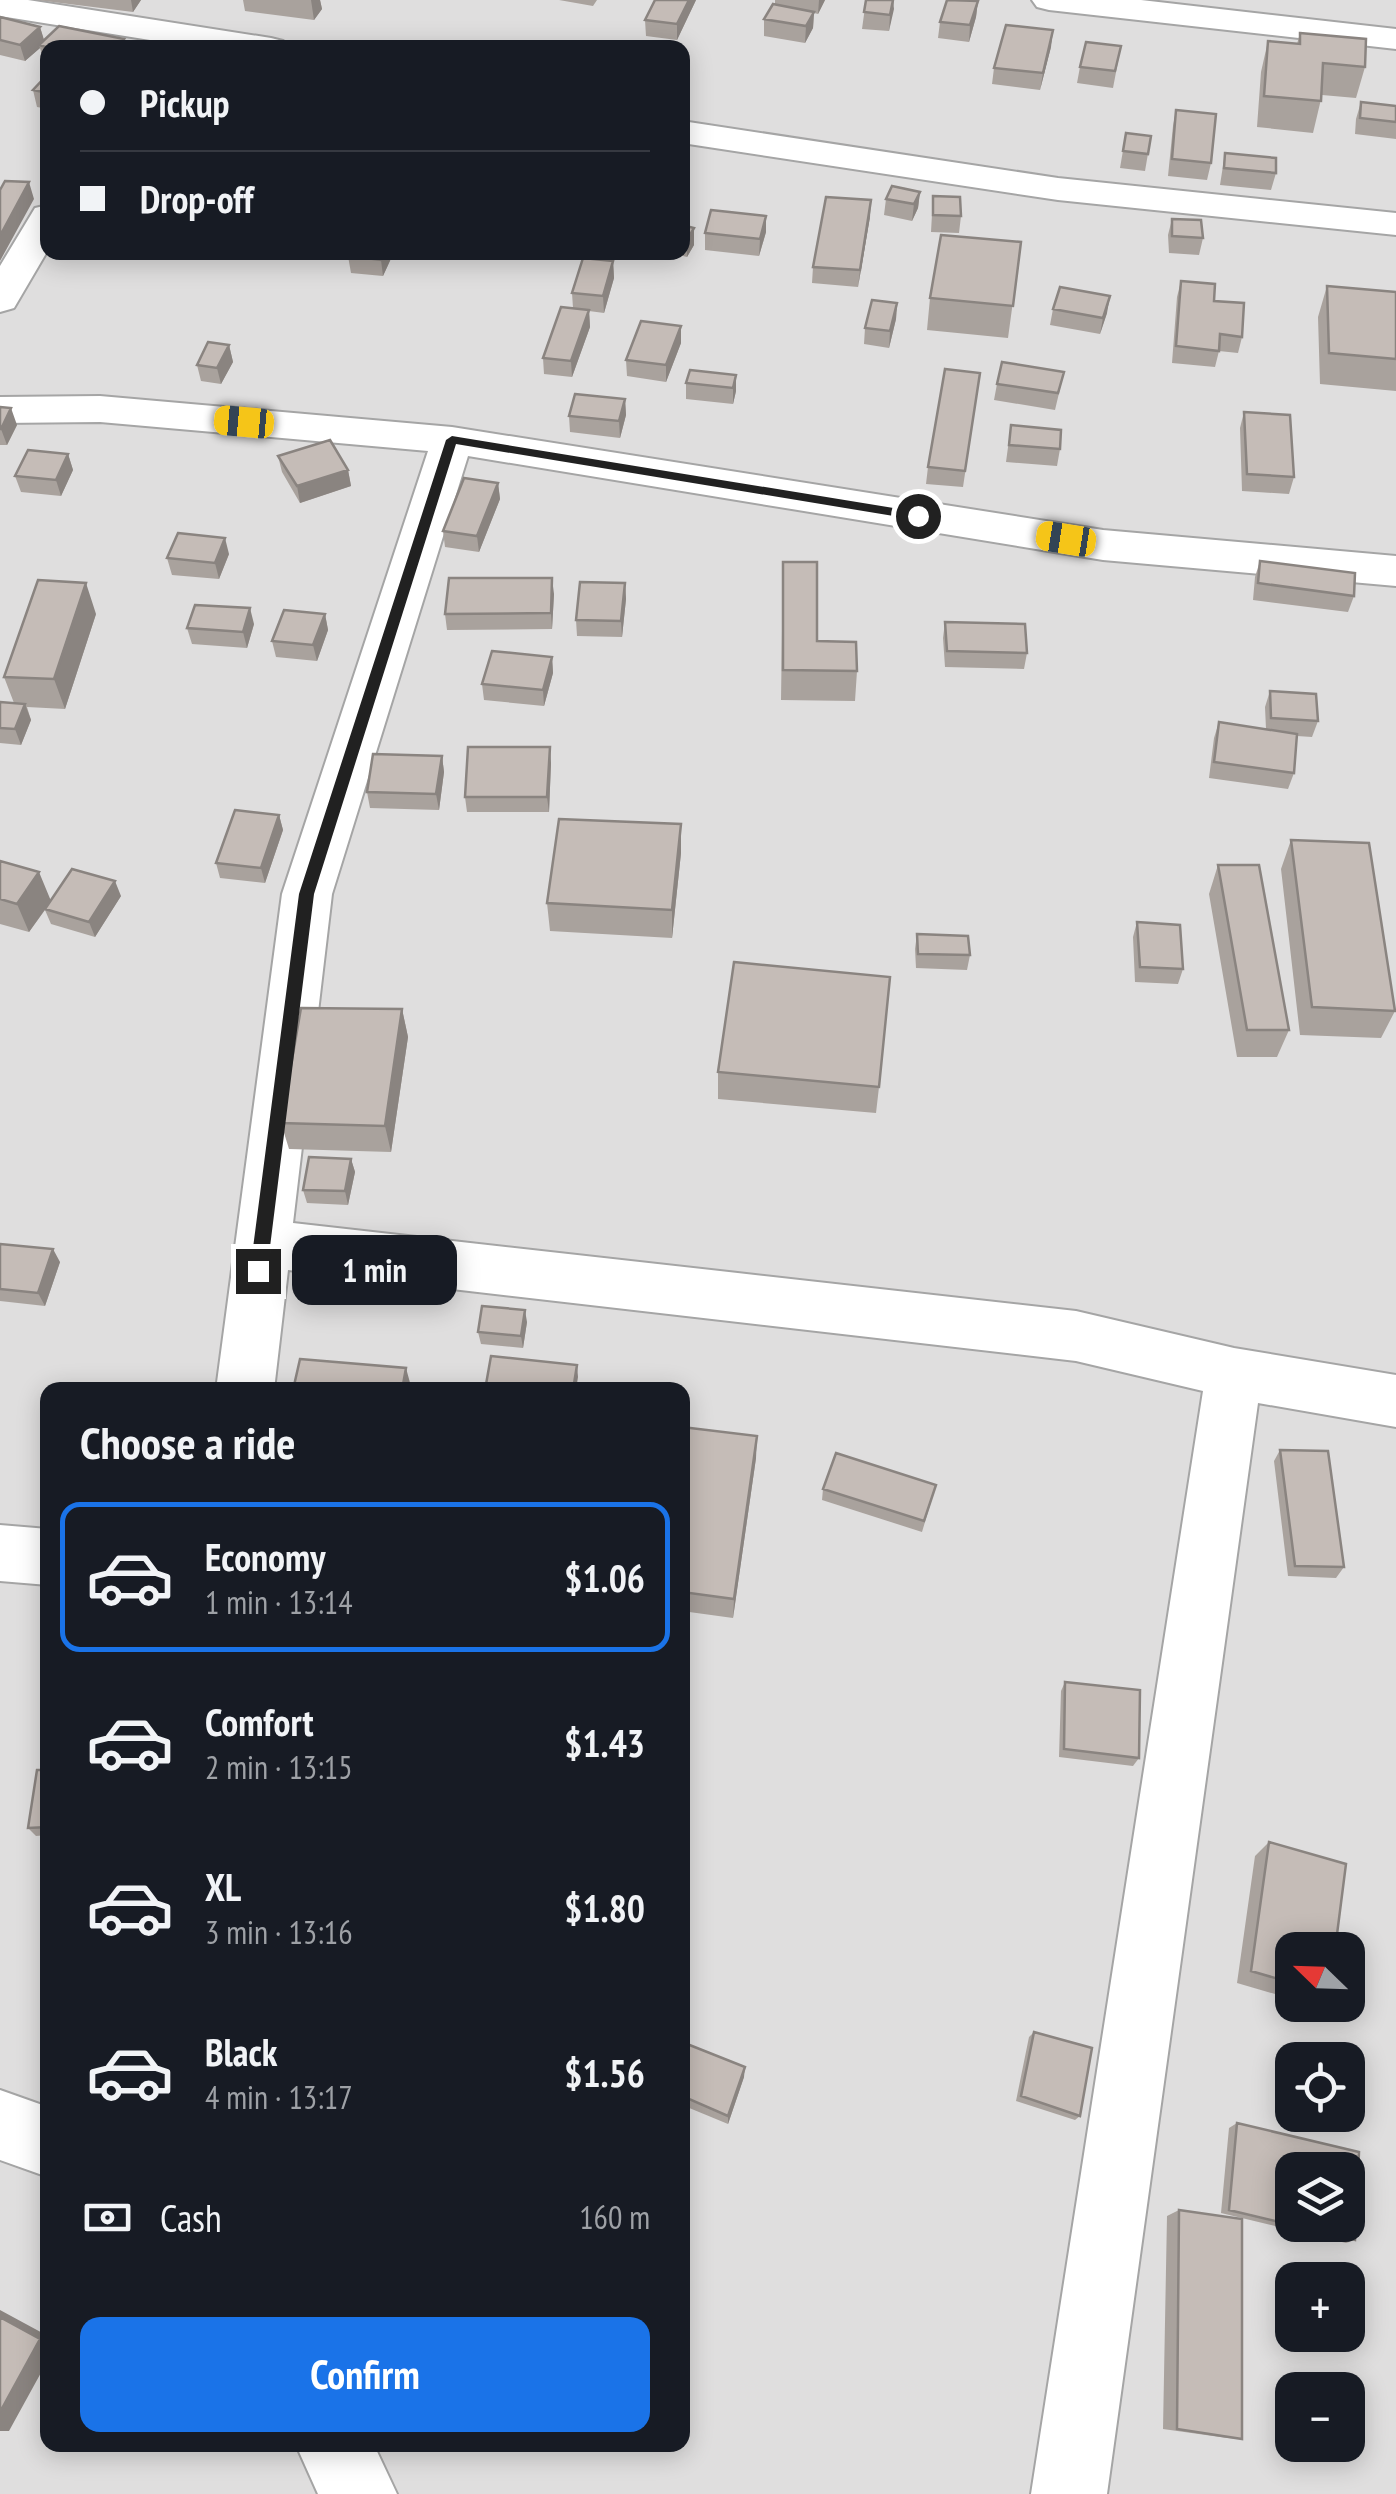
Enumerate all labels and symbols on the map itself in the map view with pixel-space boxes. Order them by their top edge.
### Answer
car [213,404,275,440]
route start [896,494,941,539]
car [1034,519,1098,559]
callout: 1 min [293,1236,458,1306]
route end [236,1249,281,1294]
north arrow [1275,1932,1365,2022]

